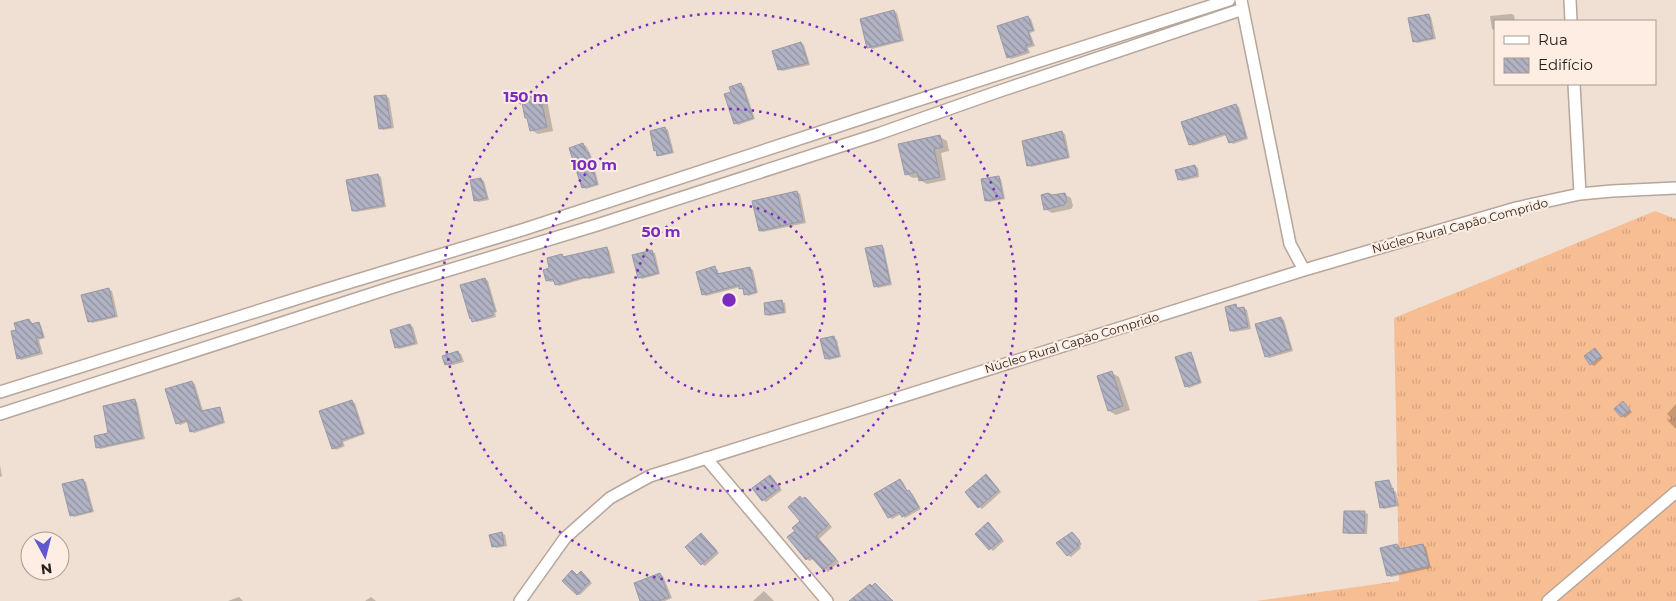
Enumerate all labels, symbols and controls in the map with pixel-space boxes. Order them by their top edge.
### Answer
legend [1494,20,1656,85]
text: Rua [1538,30,1568,49]
text: Edifício [1538,55,1593,74]
text: 150 m [504,87,548,106]
text: 100 m [571,155,617,174]
street label: Núcleo Rural Capão Comprido [1370,195,1550,256]
text: 50 m [641,222,681,241]
centre of rings [720,291,738,309]
street label: Núcleo Rural Capão Comprido [983,309,1161,376]
north arrow [20,531,70,581]
text: N [40,559,53,579]

